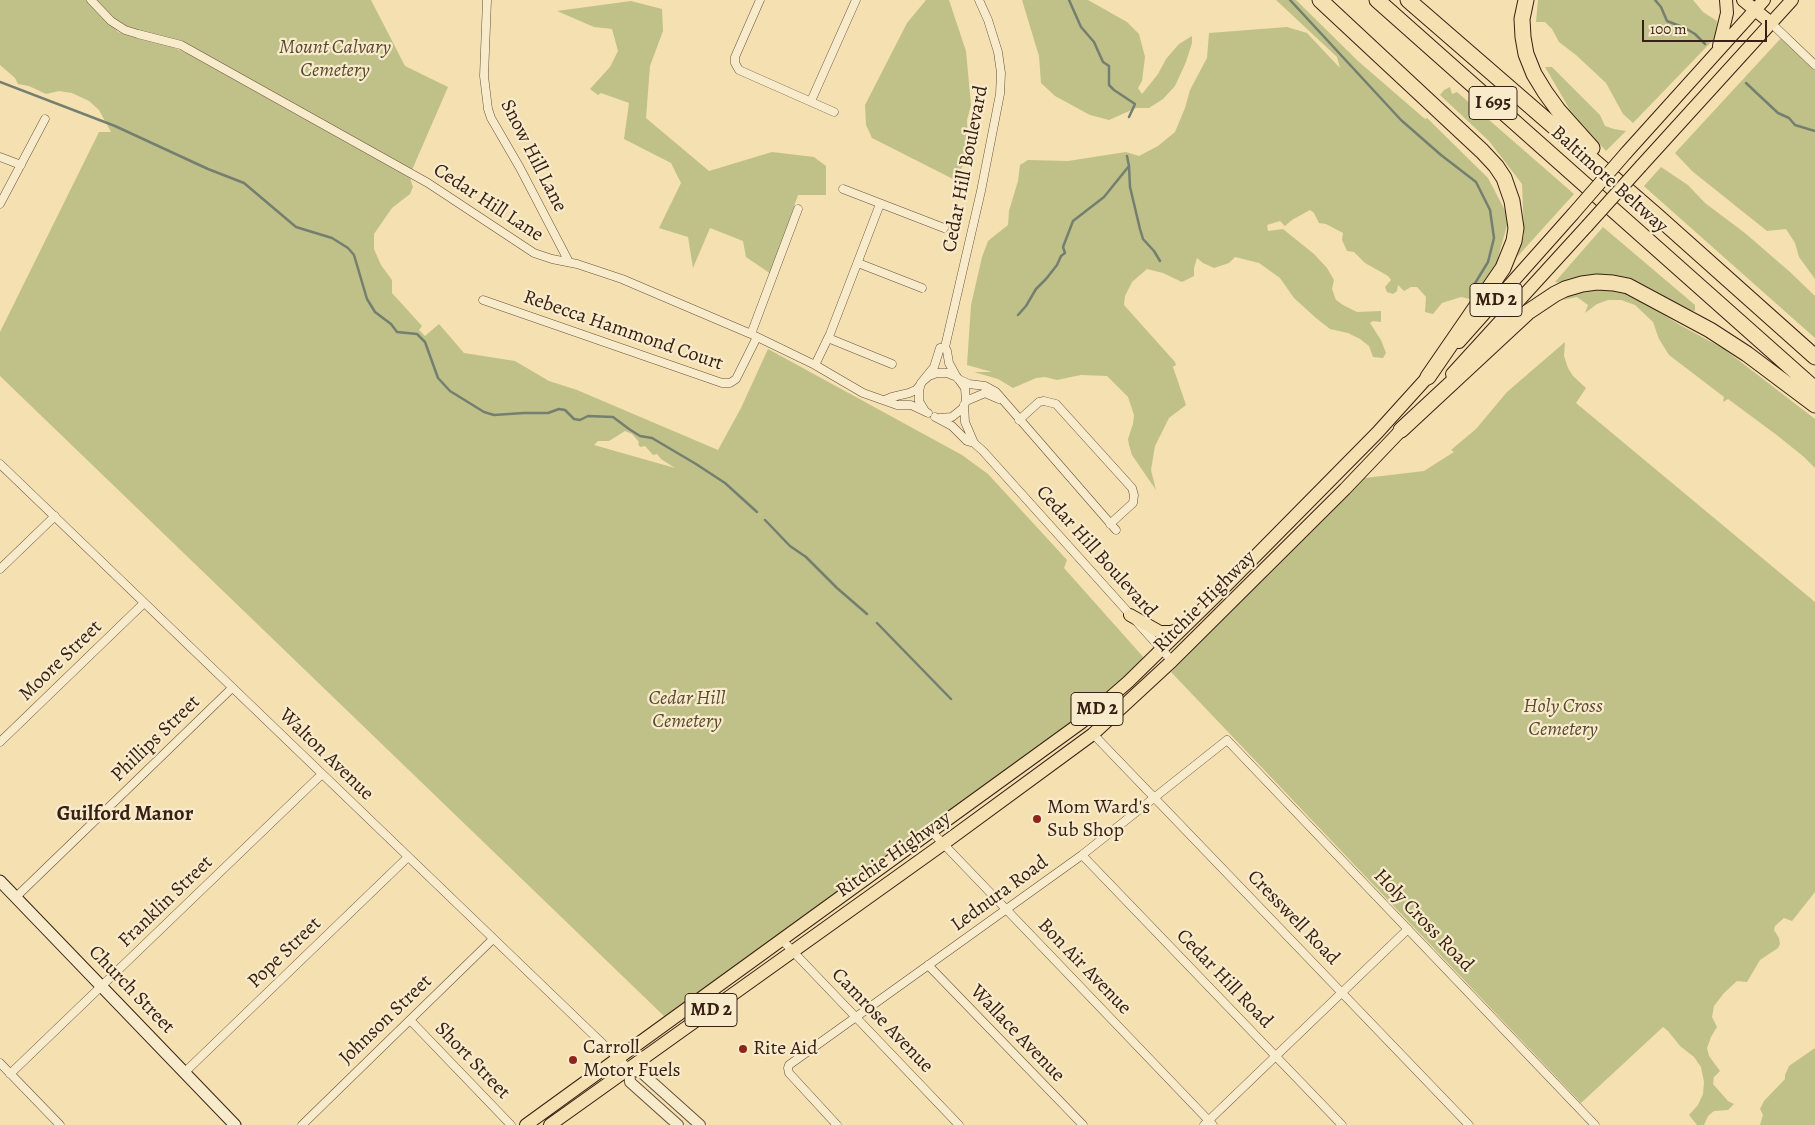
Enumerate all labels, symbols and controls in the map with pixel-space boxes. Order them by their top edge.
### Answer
scale bar [1645,10,1770,42]
text: 100 m [1650,19,1687,39]
park label: Mount Calvary Cemetery [279,36,391,83]
street label: Cedar Hill Boulevard [938,84,994,254]
road number: I 695 [1469,86,1517,120]
street label: Snow Hill Lane [494,96,572,216]
street label: Baltimore Beltway [1546,121,1672,239]
street label: Cedar Hill Lane [428,159,548,247]
road number: MD 2 [1470,284,1522,316]
street label: Rebecca Hammond Court [520,286,726,376]
street label: Cedar Hill Boulevard [1030,481,1162,623]
street label: Ritchie Highway [1149,546,1261,658]
street label: Moore Street [15,616,107,706]
park label: Cedar Hill Cemetery [648,687,726,734]
street label: Phillips Street [106,691,206,787]
road number: MD 2 [1071,692,1123,726]
park label: Holy Cross Cemetery [1523,695,1603,742]
street label: Walton Avenue [274,704,378,806]
place label: Mom Ward's Sub Shop [1047,796,1150,843]
district label: Guilford Manor [57,802,193,828]
street label: Ritchie Highway [832,807,956,903]
marker: Mom Ward's Sub Shop [1031,813,1043,825]
street label: Franklin Street [114,851,218,953]
street label: Lednura Road [947,851,1053,937]
street label: Holy Cross Road [1368,865,1478,977]
street label: Cresswell Road [1242,866,1344,970]
street label: Pope Street [243,912,327,994]
street label: Bon Air Avenue [1032,914,1136,1020]
street label: Cedar Hill Road [1171,924,1277,1034]
street label: Church Street [83,941,179,1039]
street label: Camrose Avenue [826,964,938,1078]
street label: Johnson Street [335,970,437,1070]
street label: Wallace Avenue [965,980,1069,1088]
road number: MD 2 [685,994,737,1026]
street label: Short Street [429,1017,515,1105]
place label: Carroll Motor Fuels [583,1036,681,1083]
place label: Rite Aid [753,1037,818,1061]
marker: Rite Aid [737,1043,749,1055]
marker: Carroll Motor Fuels [567,1054,579,1066]

